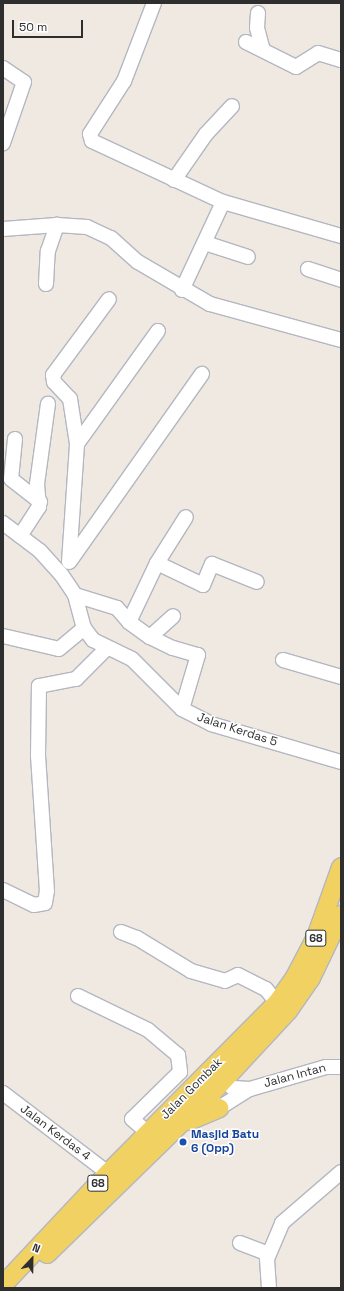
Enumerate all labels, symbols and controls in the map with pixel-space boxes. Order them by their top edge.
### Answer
scale bar [14,12,85,38]
text: 50 m [19,19,47,35]
street label: Jalan Kerdas 5 [195,710,279,750]
road number: 68 [305,929,327,947]
street label: Jalan Gombak [158,1055,226,1123]
street label: Jalan Intan [262,1061,328,1091]
street label: Jalan Kerdas 4 [17,1102,93,1164]
place label: Masjid Batu 6 (Opp) [191,1128,259,1156]
marker: Masjid Batu 6 (Opp) [178,1137,188,1147]
road number: 68 [87,1174,109,1192]
north arrow [12,1239,52,1279]
text: N [30,1240,43,1256]

